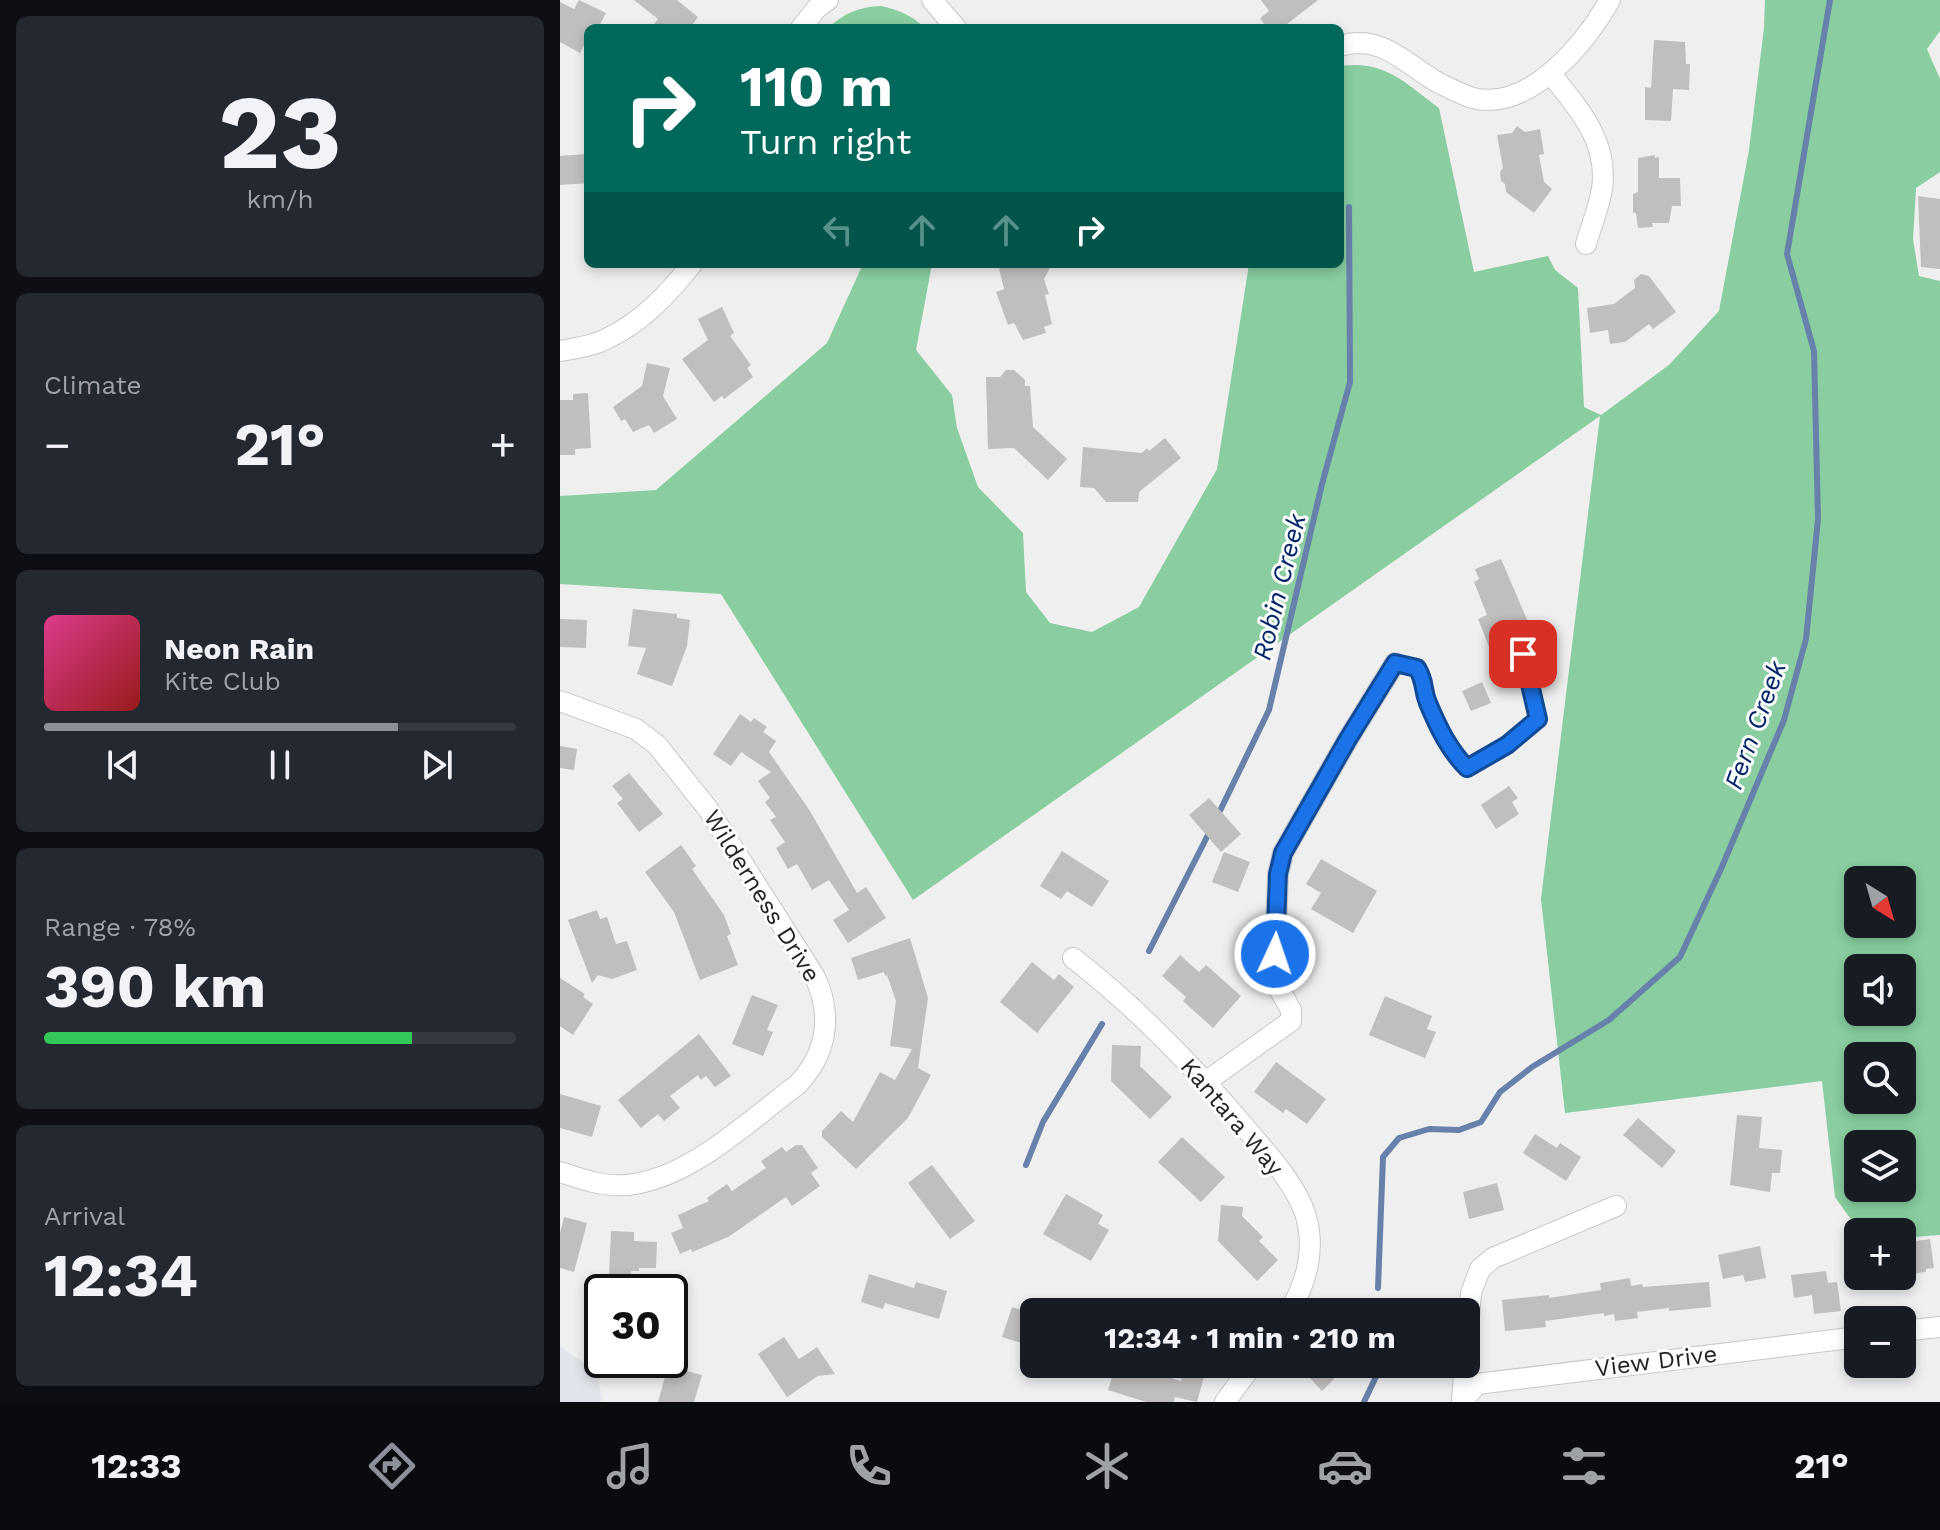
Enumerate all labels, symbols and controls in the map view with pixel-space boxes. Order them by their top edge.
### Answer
text: 110 m [740,54,893,120]
icon: right [608,56,712,160]
text: 23 [218,71,342,193]
text: Turn right [740,121,911,163]
text: km/h [247,184,313,214]
icon: left [816,208,860,252]
icon: ahead [900,208,944,252]
icon: ahead [984,208,1028,252]
icon: right [1068,208,1112,252]
text: Climate [44,370,142,400]
text: 21° [234,409,326,480]
text: − [44,419,71,471]
text: + [489,419,516,471]
water label: Robin Creek [1246,510,1312,663]
pin [1489,620,1557,688]
text: Neon Rain [164,631,314,666]
icon: arrive [1501,632,1545,676]
water label: Fern Creek [1718,656,1792,793]
text: Kite Club [164,666,281,696]
icon: previous [101,743,145,787]
icon: pause [258,743,302,787]
icon: next [415,743,459,787]
street label: Wilderness Drive [698,805,826,987]
north arrow [1844,866,1916,938]
map controls [1844,866,1916,1378]
text: Range · 78% [44,912,196,942]
position arrow [1233,912,1317,996]
text: 390 km [44,951,266,1022]
button: sound [1844,954,1916,1026]
button: search [1844,1042,1916,1114]
street label: Kantara Way [1175,1053,1290,1182]
button: layers [1844,1130,1916,1202]
text: Arrival [44,1201,125,1231]
button: + [1844,1218,1916,1290]
text: 12:34 [44,1240,198,1311]
speed limit sign: 30 [584,1274,688,1378]
button: − [1844,1306,1916,1378]
text: 12:34 · 1 min · 210 m [1104,1320,1396,1355]
street label: View Drive [1593,1340,1719,1382]
icon: directions [364,1438,420,1494]
icon: music [602,1438,658,1494]
icon: phone [841,1438,897,1494]
icon: climate [1079,1438,1135,1494]
icon: car [1317,1438,1373,1494]
icon: filters [1556,1438,1612,1494]
text: 12:33 [91,1445,182,1487]
text: 21° [1794,1445,1849,1487]

